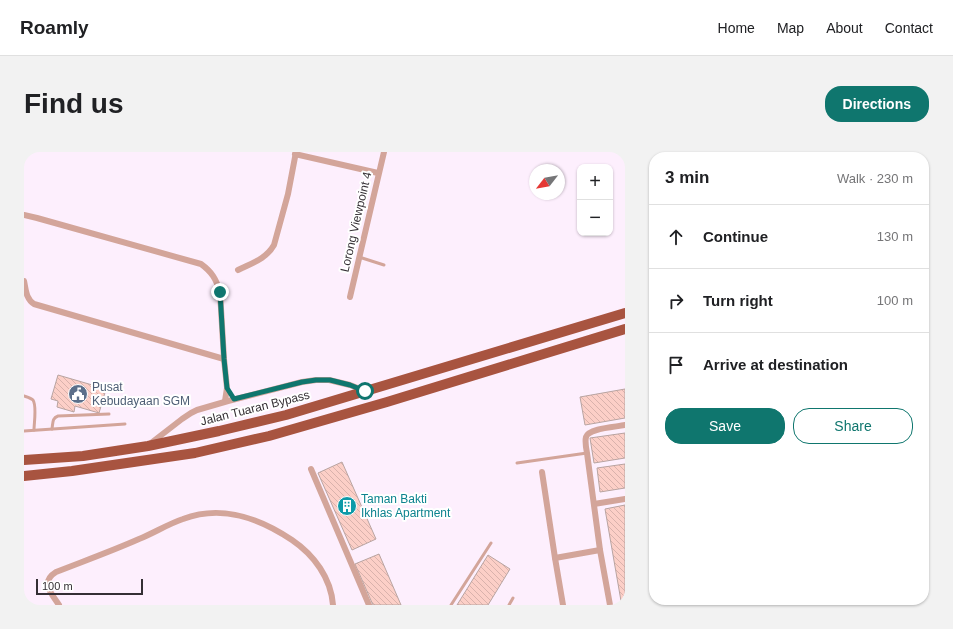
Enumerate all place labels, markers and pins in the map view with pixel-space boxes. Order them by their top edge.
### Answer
place label: Pusat Kebudayaan SGM [92,380,190,408]
public building icon: Pusat Kebudayaan SGM [67,383,89,405]
place label: Taman Bakti Ikhlas Apartment [361,492,451,520]
building icon: Taman Bakti Ikhlas Apartment [336,495,358,517]

